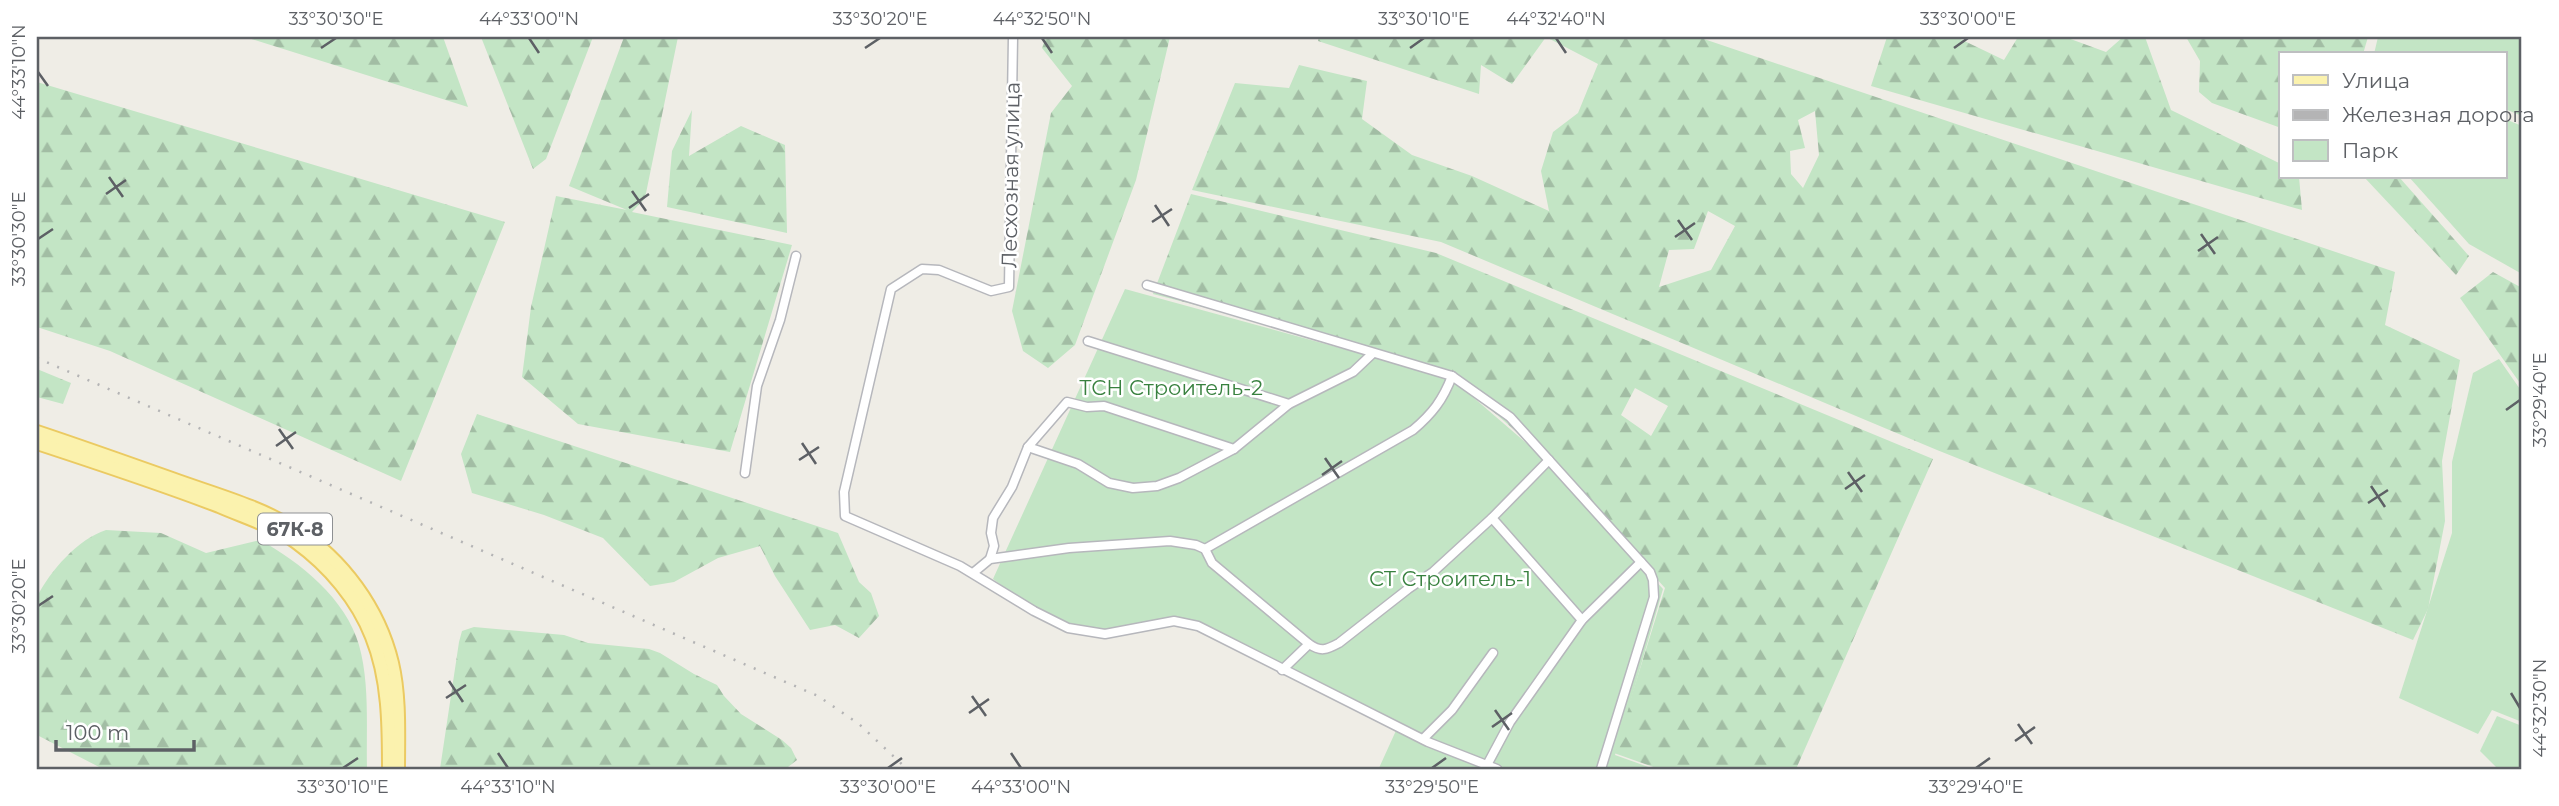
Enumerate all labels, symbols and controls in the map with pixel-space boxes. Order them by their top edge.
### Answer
text: 33°30'30"E [289,8,383,30]
text: 44°33'00"N [479,8,579,30]
text: 33°30'20"E [832,8,928,30]
text: 44°32'50"N [993,8,1091,30]
text: 33°30'10"E [1378,8,1470,30]
text: 44°32'40"N [1506,8,1606,30]
text: 33°30'00"E [1920,8,2016,30]
text: 44°33'10"N [8,24,30,120]
legend [2279,52,2506,178]
text: Улица [2342,68,2410,93]
street label: Лесхозная улица [996,82,1025,268]
text: Железная дорога [2342,102,2534,127]
text: Парк [2342,138,2398,163]
text: 33°30'30"E [8,192,30,286]
text: 33°29'40"E [2529,353,2551,447]
park label: ТСН Строитель-2 [1079,375,1263,400]
road number: 67К-8 [258,514,332,544]
text: 33°30'20"E [8,558,30,654]
park label: СТ Строитель-1 [1369,566,1531,591]
text: 44°32'30"N [2529,659,2551,757]
scale bar [56,708,194,752]
text: 100 m [66,720,129,745]
text: 33°30'10"E [297,776,389,798]
text: 44°33'10"N [460,776,556,798]
text: 33°30'00"E [840,776,936,798]
text: 44°33'00"N [971,776,1071,798]
text: 33°29'50"E [1385,776,1479,798]
text: 33°29'40"E [1929,776,2023,798]

